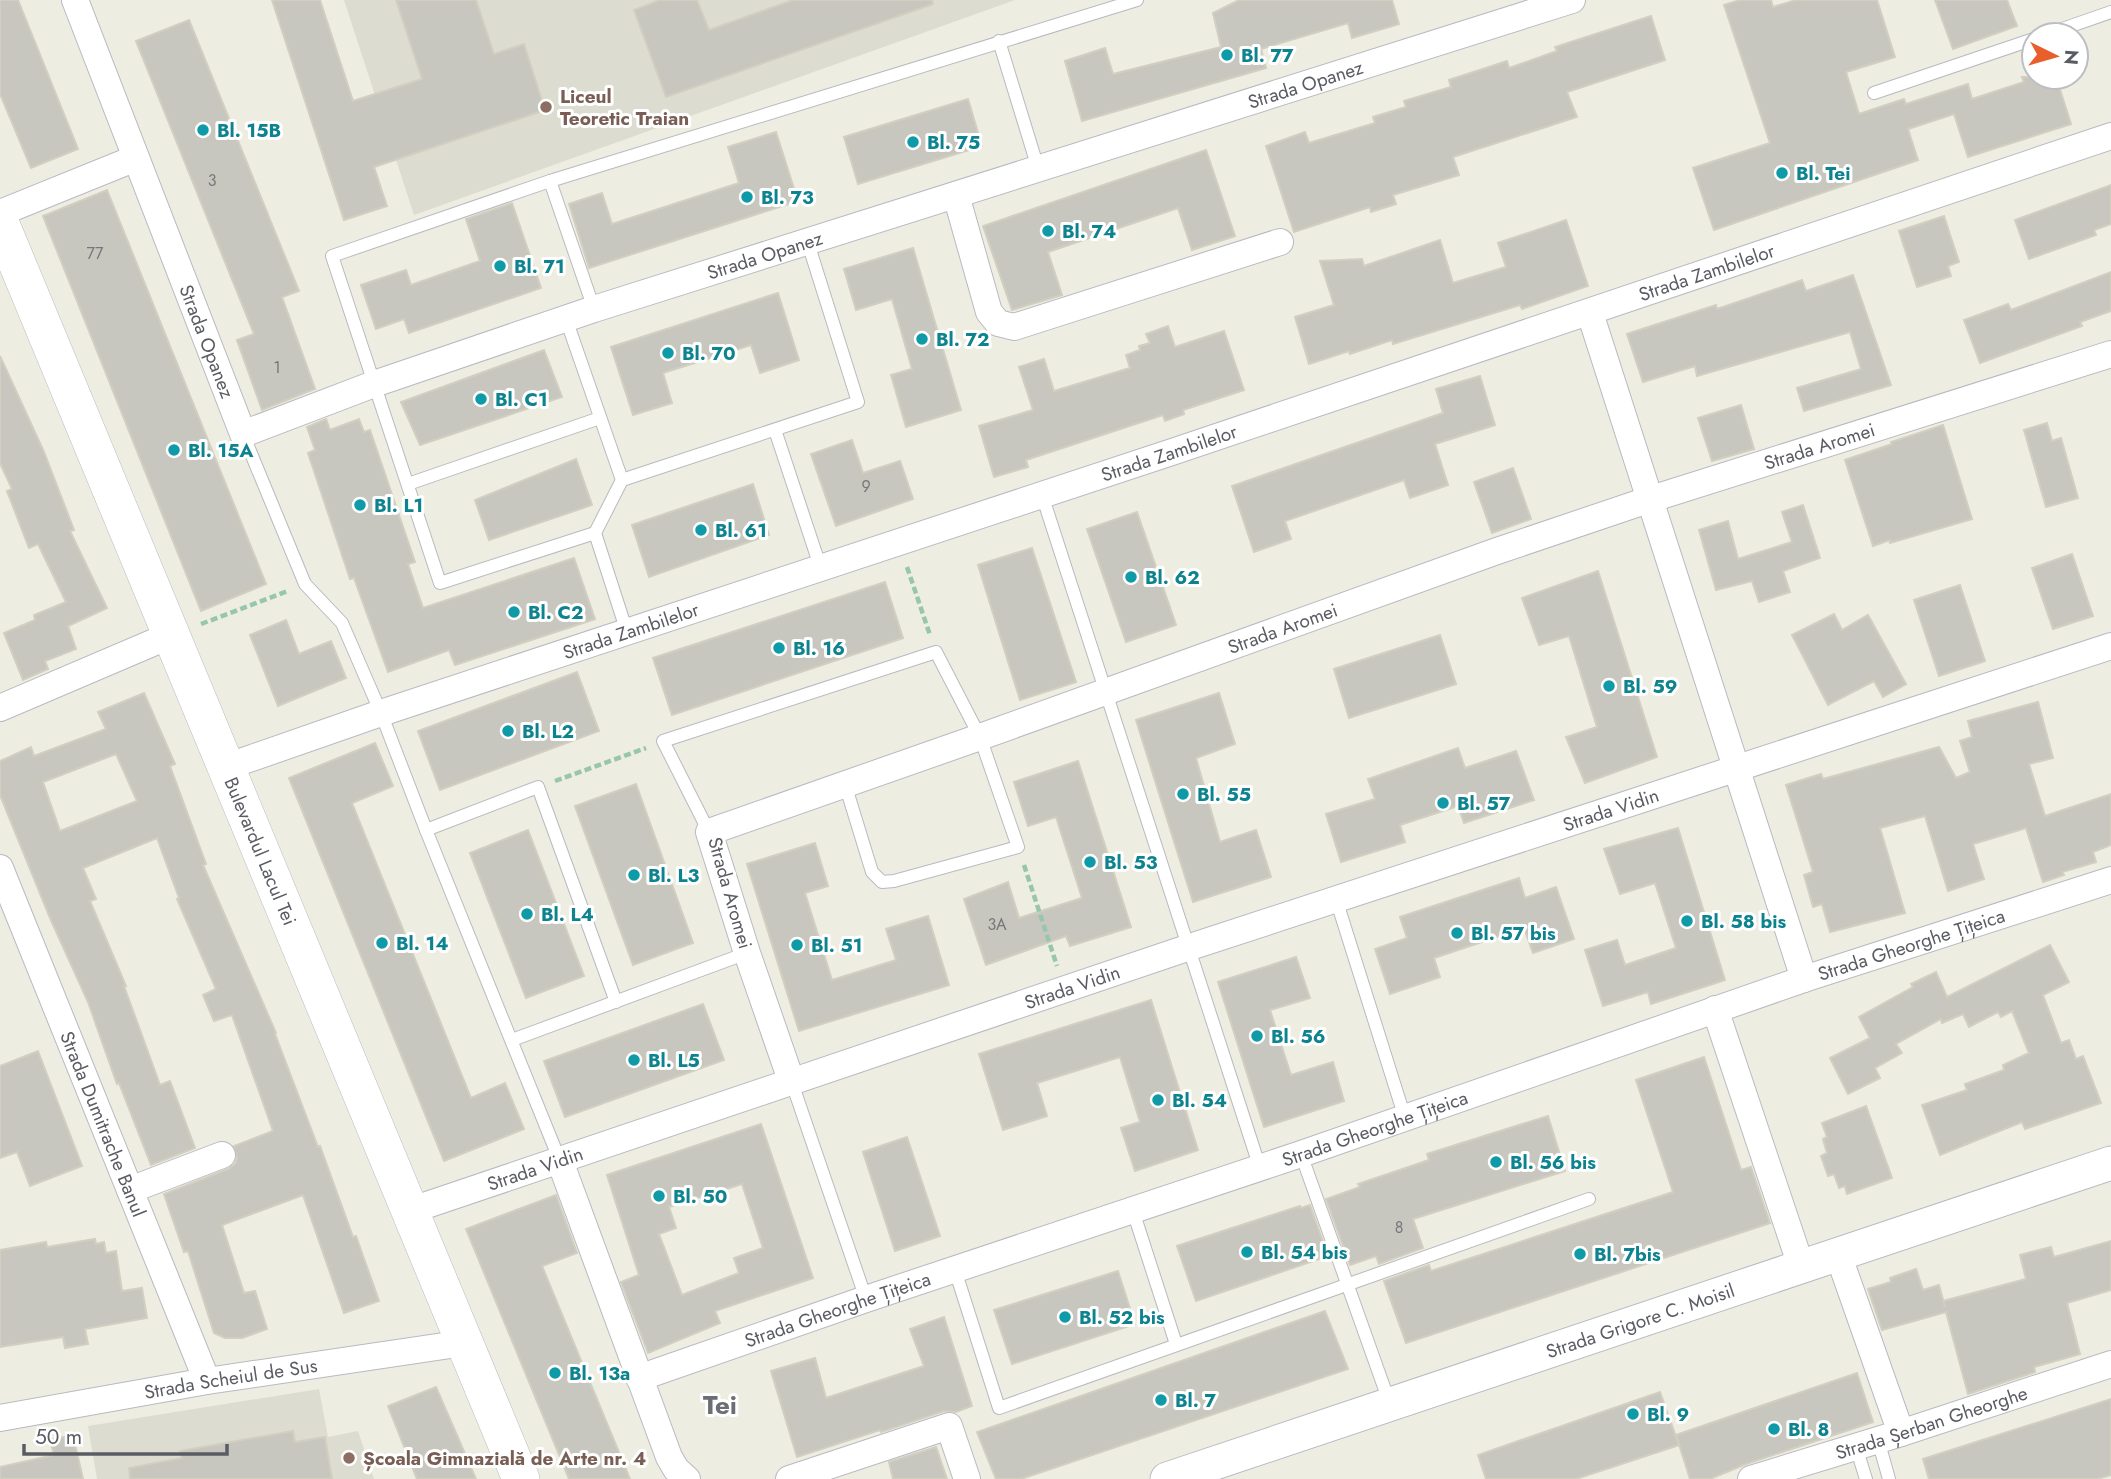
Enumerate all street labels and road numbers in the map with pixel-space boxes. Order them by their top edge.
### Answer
street label: Strada Opanez [1244,53,1367,115]
street label: Strada Opanez [704,224,826,286]
street label: Strada Zambilelor [1635,237,1778,308]
street label: Strada Opanez [173,281,241,402]
street label: Strada Aromei [1760,416,1878,476]
street label: Strada Zambilelor [1097,417,1241,488]
street label: Strada Zambilelor [559,595,703,666]
street label: Strada Aromei [1224,596,1341,660]
street label: Bulevardul Lacul Tei [218,773,303,929]
street label: Strada Vidin [1559,781,1662,838]
street label: Strada Aromei [701,834,759,952]
street label: Strada Gheorghe Țițeica [1814,902,2008,987]
street label: Strada Vidin [1021,958,1124,1016]
street label: Strada Dumitrache Banul [54,1027,153,1221]
street label: Strada Gheorghe Țițeica [1278,1084,1471,1173]
street label: Strada Vidin [483,1140,587,1197]
street label: Strada Gheorghe Țițeica [741,1265,934,1354]
street label: Strada Grigore C. Moisil [1542,1276,1738,1365]
street label: Strada Scheiul de Sus [142,1351,319,1406]
street label: Strada Șerban Gheorghe [1832,1379,2031,1466]

